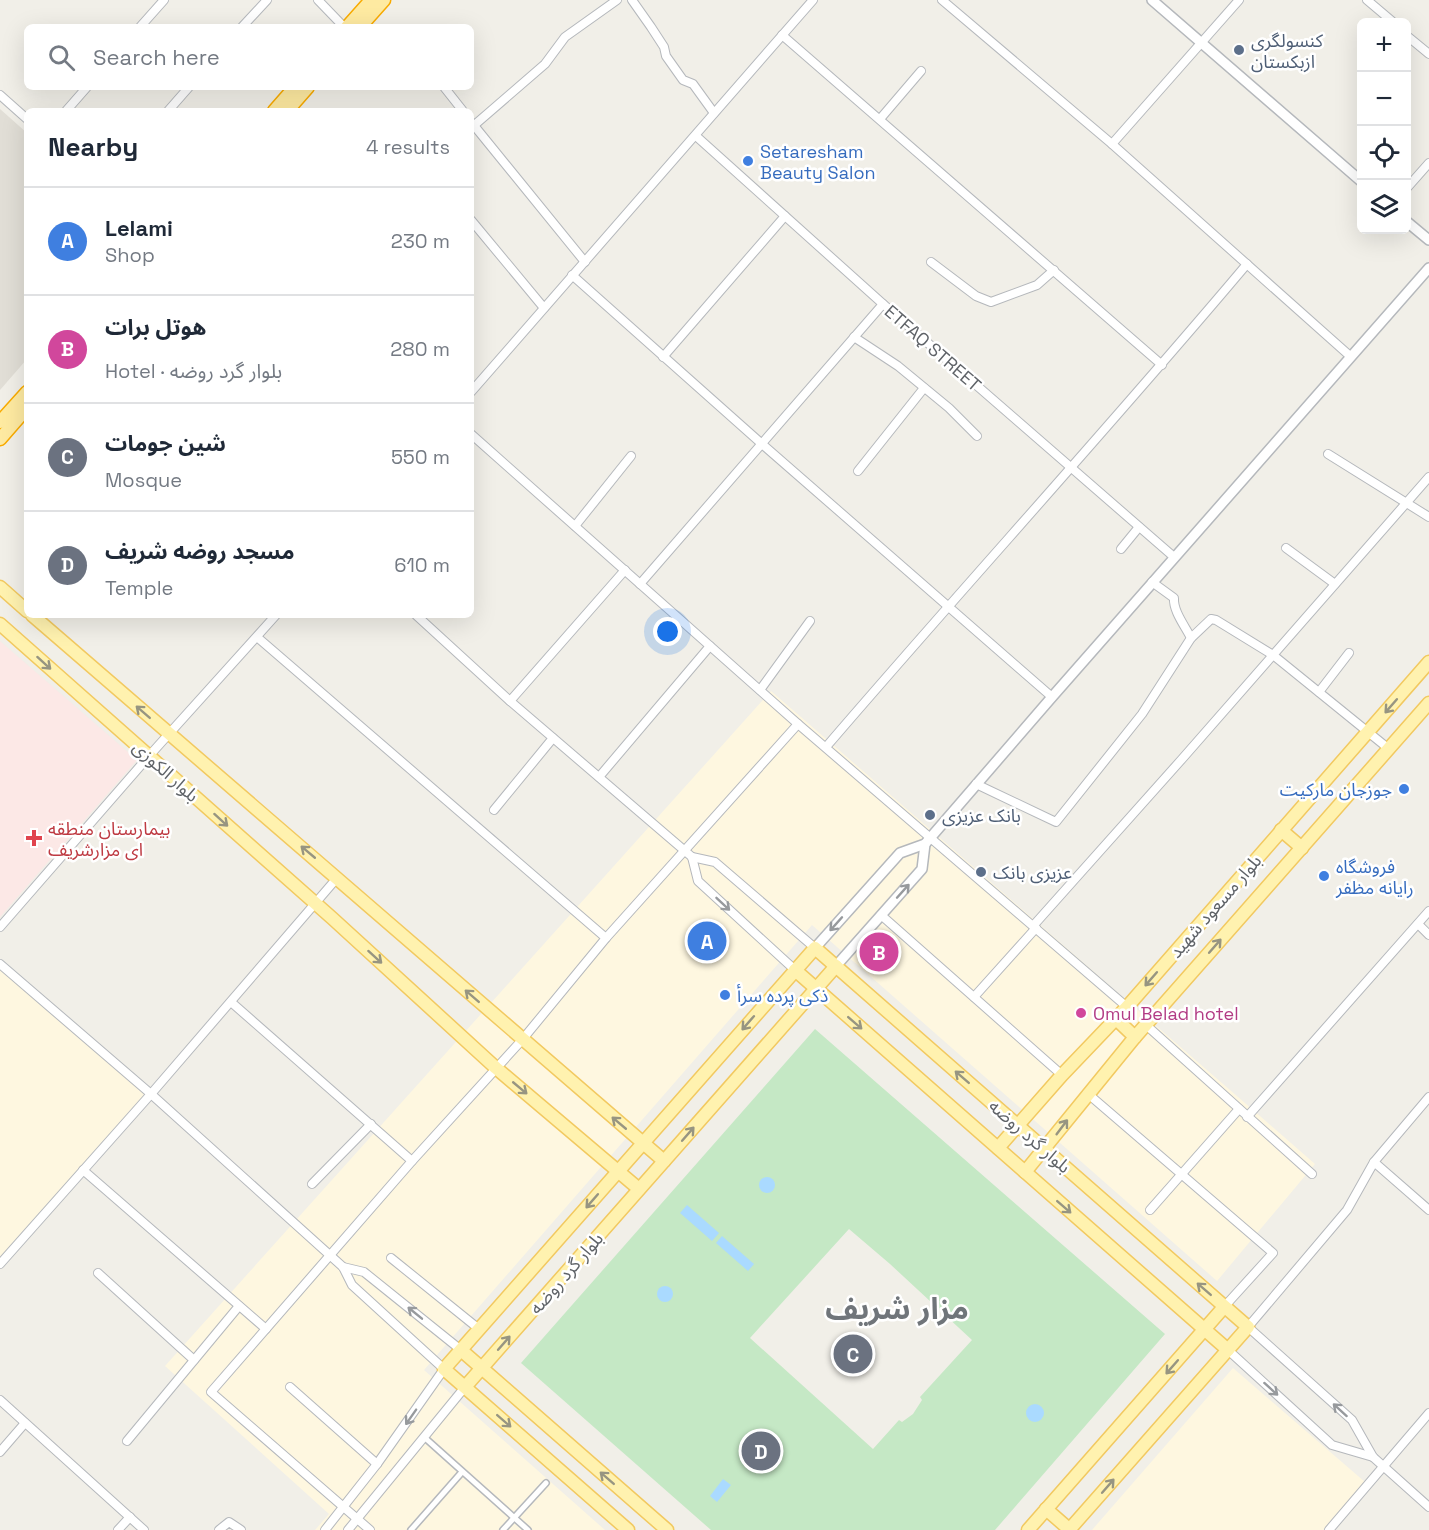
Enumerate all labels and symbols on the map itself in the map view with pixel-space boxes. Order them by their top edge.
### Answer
place label: کنسولگری ازبکستان [1251,29,1324,73]
marker: کنسولگری ازبکستان [1232,43,1246,57]
place label: Setaresham Beauty Salon [760,140,876,184]
marker: Setaresham Beauty Salon [741,154,755,168]
street label: ETFAQ STREET [880,300,986,397]
your location [653,617,682,646]
one-way arrow [36,656,51,670]
one-way arrow [1384,698,1398,713]
one-way arrow [136,705,151,719]
street label: بلوار الکوزی [128,735,204,807]
place label: جوزجان مارکیت [1280,778,1392,801]
marker: جوزجان مارکیت [1397,782,1411,796]
place label: بانک عزیزی [942,804,1021,827]
marker: بانک عزیزی [923,808,937,822]
one-way arrow [213,813,228,827]
place label: بیمارستان منطقه ای مزارشریف [48,817,170,861]
marker: بیمارستان منطقه ای مزارشریف [25,829,43,847]
one-way arrow [300,846,316,859]
street label: بلوار مسعود شهید [1164,850,1266,962]
place label: فروشگاه رایانه مظفر [1335,855,1414,899]
place label: عزیزی بانک [993,861,1072,884]
marker: عزیزی بانک [974,865,988,879]
marker: فروشگاه رایانه مظفر [1317,869,1331,883]
one-way arrow [896,884,910,899]
one-way arrow [716,897,731,911]
one-way arrow [829,916,843,931]
pin: A [688,918,726,964]
pin: B [860,930,898,974]
one-way arrow [1208,939,1222,954]
one-way arrow [367,950,382,964]
one-way arrow [1145,971,1158,987]
place label: ذکی پرده سرأ [737,984,828,1007]
marker: ذکی پرده سرأ [718,988,732,1002]
one-way arrow [465,989,480,1003]
place label: Omul Belad hotel [1093,1002,1239,1025]
marker: Omul Belad hotel [1074,1006,1088,1020]
one-way arrow [741,1015,755,1030]
one-way arrow [847,1016,863,1029]
one-way arrow [955,1070,970,1084]
one-way arrow [512,1081,527,1095]
street label: بلوار گرد روضه [984,1094,1076,1178]
one-way arrow [612,1116,627,1130]
one-way arrow [1055,1119,1068,1135]
one-way arrow [681,1127,695,1142]
one-way arrow [585,1193,599,1208]
one-way arrow [1056,1200,1071,1214]
street label: بلوار گرد روضه [524,1227,608,1319]
one-way arrow [1196,1282,1212,1296]
district label: مزار شريف [825,1289,969,1328]
one-way arrow [408,1306,423,1320]
pin: C [834,1332,872,1376]
one-way arrow [497,1336,511,1351]
one-way arrow [1165,1359,1179,1374]
one-way arrow [1263,1382,1278,1396]
one-way arrow [1333,1403,1349,1417]
one-way arrow [405,1408,417,1424]
one-way arrow [496,1414,511,1428]
pin: D [742,1428,780,1474]
one-way arrow [600,1471,615,1485]
one-way arrow [1101,1479,1115,1494]

